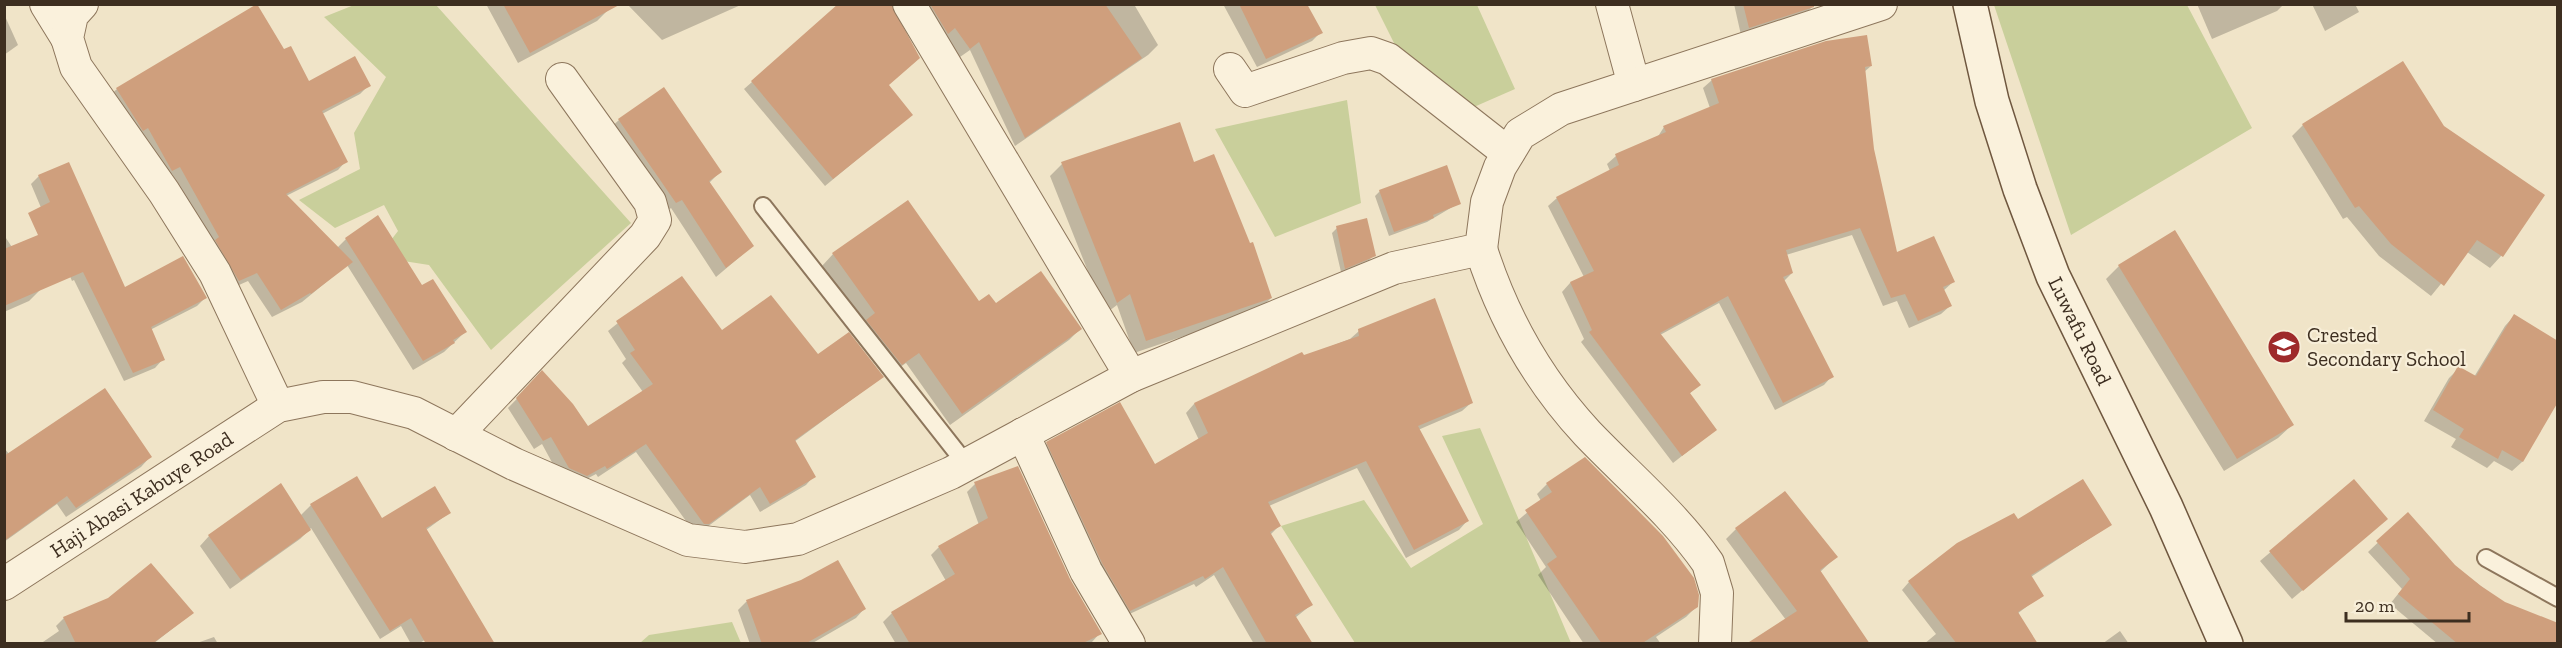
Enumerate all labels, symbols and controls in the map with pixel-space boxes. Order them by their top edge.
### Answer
street label: Luwafu Road [2043,272,2118,389]
place label: Crested Secondary School [2307,322,2466,371]
school or university icon: Crested Secondary School [2266,329,2302,365]
street label: Haji Abasi Kabuye Road [45,426,238,563]
scale bar [2346,585,2469,623]
text: 20 m [2355,595,2395,617]

